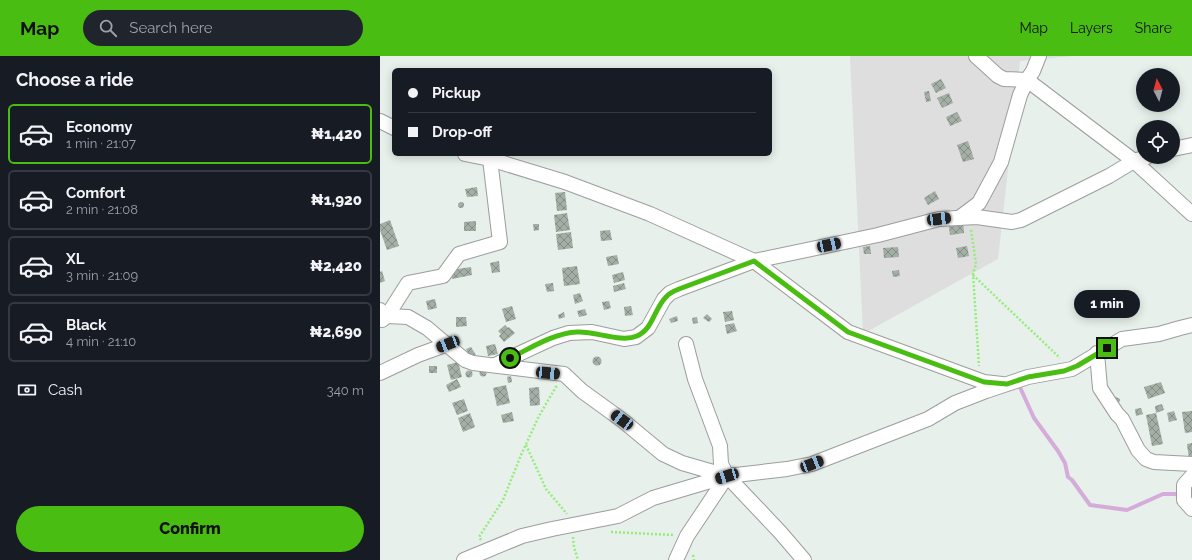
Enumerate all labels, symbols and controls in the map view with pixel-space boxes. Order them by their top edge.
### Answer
search box [83,10,363,46]
text: Map [20,17,59,39]
icon: search [97,17,119,39]
text: Search here [129,19,213,37]
text: Map [1020,20,1048,36]
text: Layers [1070,20,1113,36]
text: Share [1135,20,1172,36]
north arrow [1136,68,1180,112]
map controls [1136,68,1180,164]
text: Choose a ride [16,69,134,90]
text: Pickup [432,84,481,102]
icon: car [18,116,54,152]
text: Economy [66,118,133,136]
button: locate [1136,120,1180,164]
text: Drop-off [432,123,492,141]
text: ₦1,420 [311,125,362,143]
text: 1 min · 21:07 [66,136,136,151]
icon: car [18,182,54,218]
text: Comfort [66,184,125,202]
text: ₦1,920 [311,191,362,209]
text: 2 min · 21:08 [66,202,138,217]
car [926,212,952,226]
car [816,237,842,253]
icon: car [18,248,54,284]
text: XL [66,250,84,268]
text: ₦2,420 [310,257,362,275]
text: 3 min · 21:09 [66,268,138,283]
callout: 1 min [1074,290,1140,318]
text: 1 min [1090,296,1124,311]
icon: car [18,314,54,350]
text: Black [66,316,106,334]
text: ₦2,690 [310,323,362,341]
text: 4 min · 21:10 [66,334,136,349]
car [435,334,461,354]
route end [1098,339,1116,357]
route start [501,349,519,367]
car [536,366,560,380]
icon: cash [16,379,38,401]
text: Cash [48,381,82,399]
text: 340 m [327,383,364,398]
car [609,408,635,432]
car [799,454,825,474]
car [714,467,740,485]
button: Confirm [16,506,364,552]

